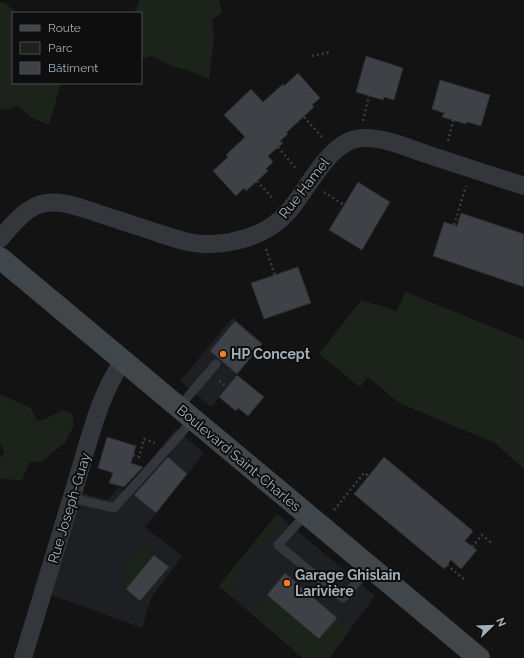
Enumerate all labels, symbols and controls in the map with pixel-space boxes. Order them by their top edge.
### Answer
legend [12,12,142,84]
text: Route [48,21,81,35]
text: Parc [48,41,73,55]
text: Bâtiment [48,61,98,75]
street label: Rue Hamel [276,155,333,221]
place label: HP Concept [231,346,311,362]
marker: HP Concept [218,349,228,359]
street label: Boulevard Saint-Charles [174,402,304,515]
street label: Rue Joseph-Guay [45,450,94,565]
place label: Garage Ghislain Larivière [295,567,401,599]
marker: Garage Ghislain Larivière [282,578,292,588]
north arrow [472,606,512,646]
text: N [493,616,508,629]

